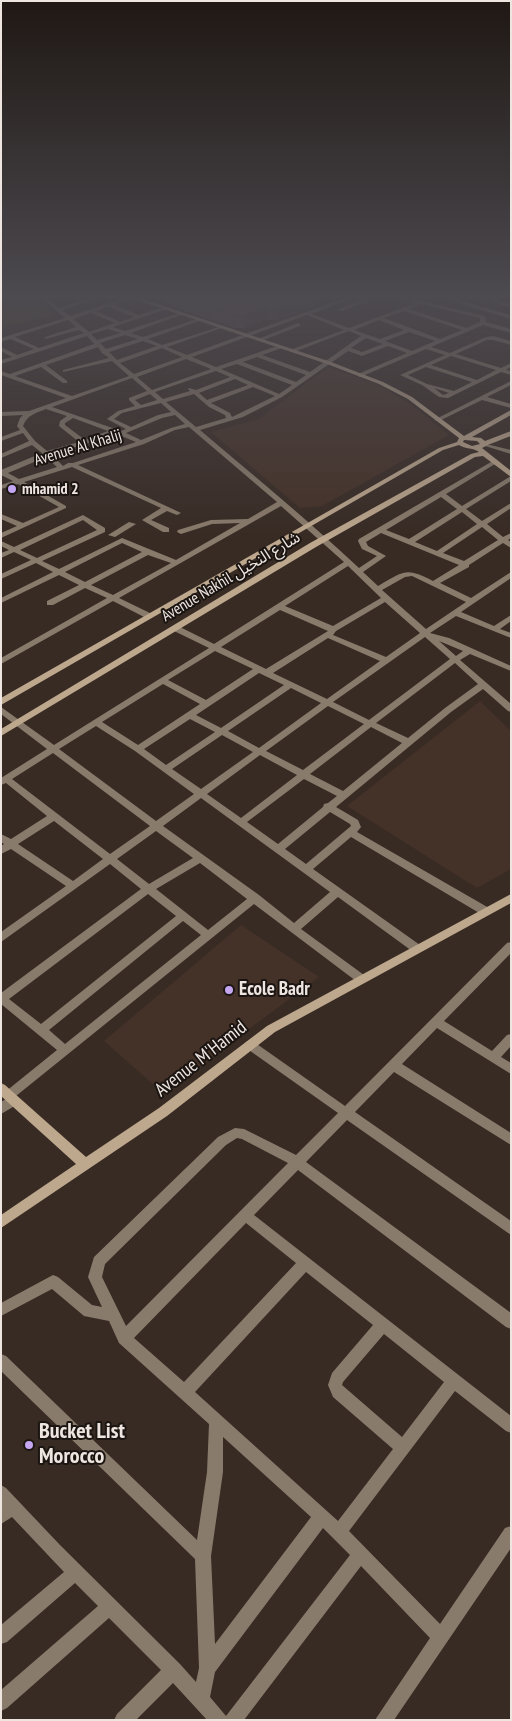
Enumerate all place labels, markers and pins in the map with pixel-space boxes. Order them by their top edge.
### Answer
place label: mhamid 2 [22,479,79,499]
marker: mhamid 2 [6,483,18,495]
place label: Ecole Badr [239,979,310,1001]
marker: Ecole Badr [223,984,235,996]
place label: Bucket List Morocco [39,1419,125,1470]
marker: Bucket List Morocco [23,1439,35,1451]

